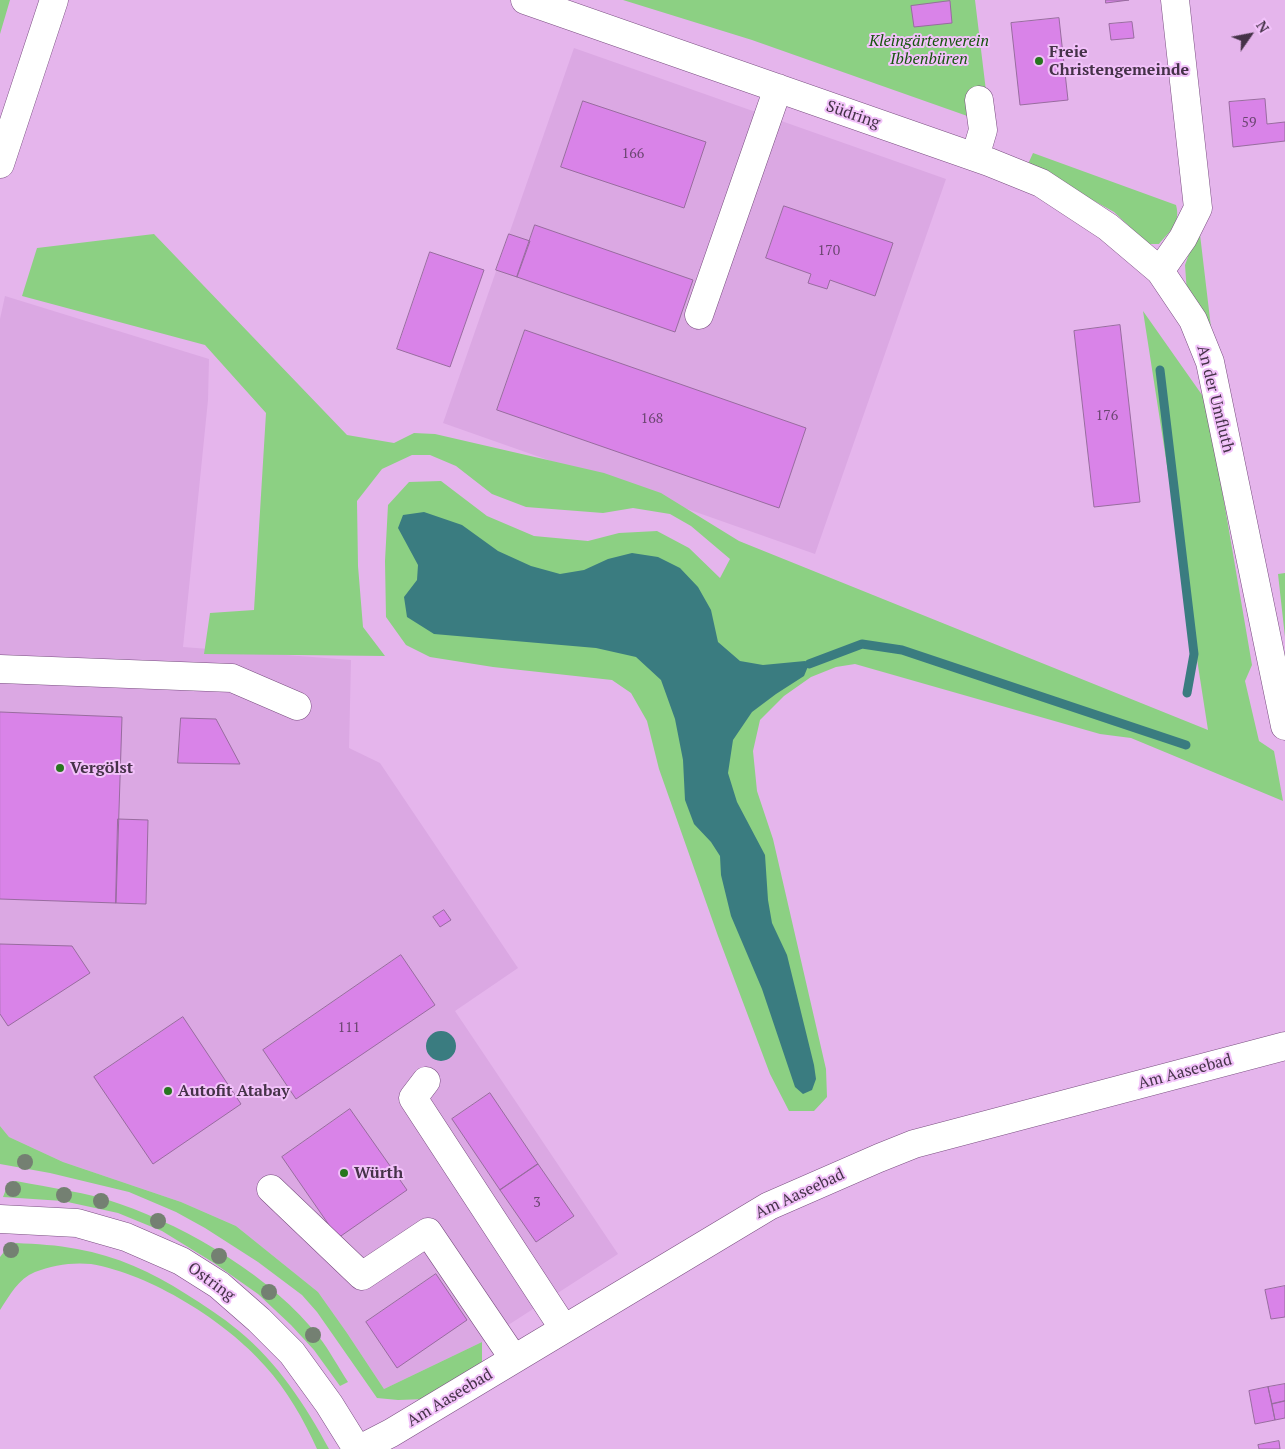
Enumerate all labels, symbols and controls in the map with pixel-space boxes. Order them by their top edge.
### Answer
north arrow [1225,10,1275,60]
text: N [1252,17,1274,36]
park label: Kleingärtenverein Ibbenbüren [869,31,989,69]
place label: Freie Christengemeinde [1049,42,1189,80]
marker: Freie Christengemeinde [1033,55,1045,67]
street label: Südring [824,97,882,133]
house number: 59 [1242,115,1256,131]
house number: 166 [622,146,644,162]
house number: 170 [818,243,840,259]
street label: An der Umfluth [1192,343,1238,455]
house number: 176 [1096,408,1118,424]
house number: 168 [641,411,663,427]
place label: Vergölst [70,758,133,778]
marker: Vergölst [54,762,66,774]
house number: 111 [338,1020,360,1036]
street label: Am Aaseebad [1136,1050,1234,1094]
place label: Autofit Atabay [178,1081,290,1101]
marker: Autofit Atabay [162,1085,174,1097]
place label: Würth [354,1163,403,1183]
street label: Am Aaseebad [752,1165,848,1223]
marker: Würth [338,1167,350,1179]
house number: 3 [533,1195,541,1211]
street label: Ostring [184,1258,238,1306]
street label: Am Aaseebad [404,1365,496,1431]

